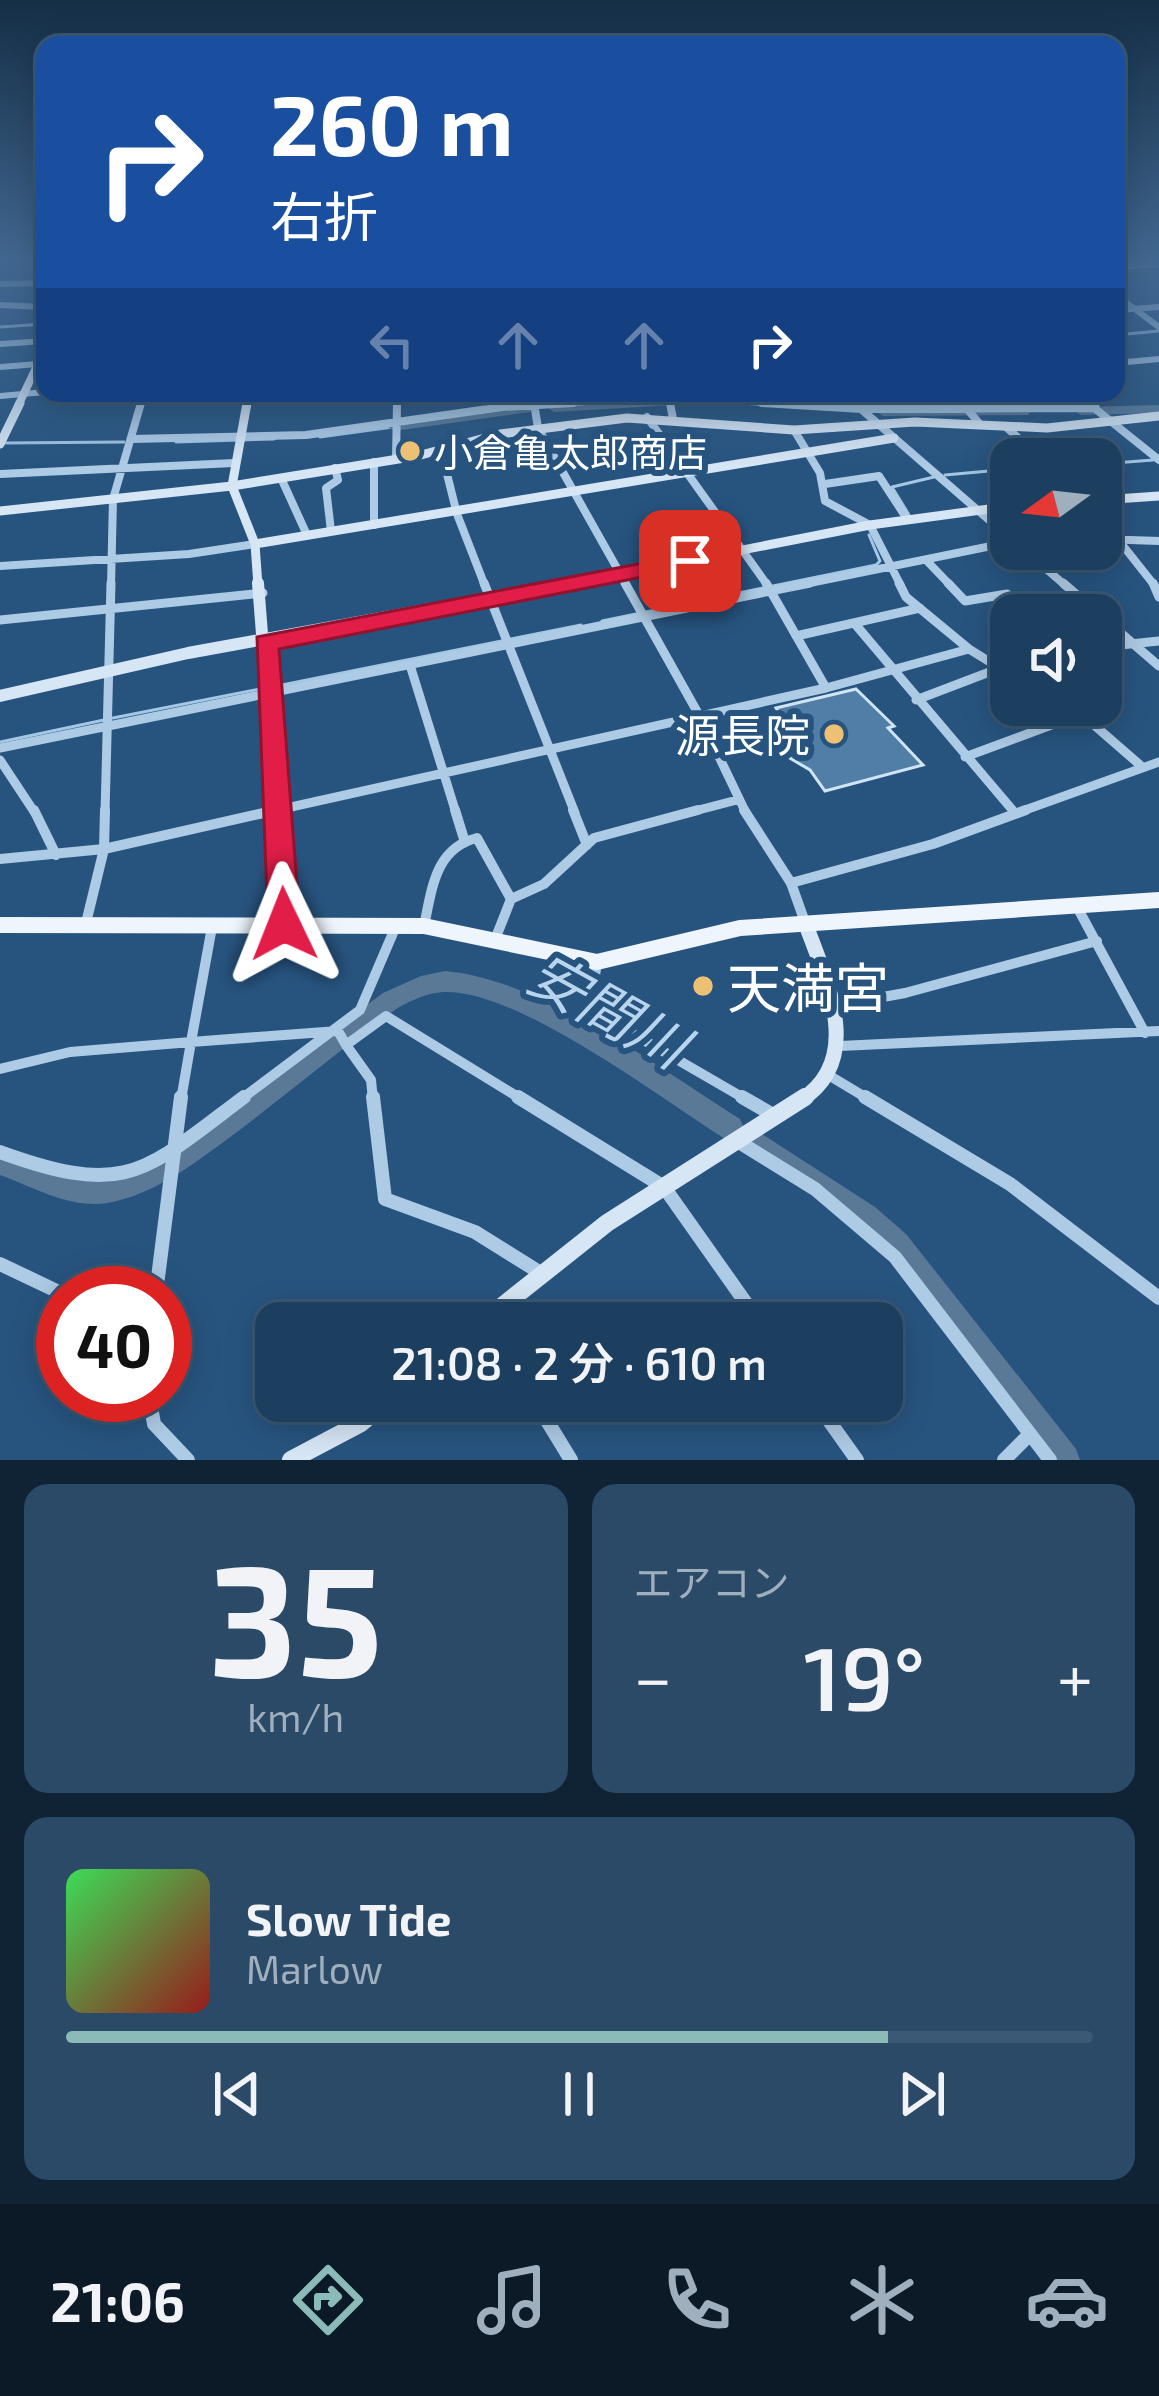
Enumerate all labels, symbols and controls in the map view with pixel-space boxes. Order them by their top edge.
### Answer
text: 260 m [270,72,514,173]
icon: right [72,84,228,240]
text: 右折 [270,183,378,248]
icon: left [359,312,425,378]
icon: ahead [485,312,551,378]
icon: ahead [611,312,677,378]
icon: right [737,312,803,378]
place label: 小倉亀太郎商店 [434,428,707,475]
marker: 小倉亀太郎商店 [397,438,423,464]
north arrow [990,438,1122,570]
map controls [990,438,1122,726]
pin [639,510,741,612]
icon: arrive [657,528,723,594]
button: sound [990,594,1122,726]
place label: 源長院 [675,707,810,761]
marker: 源長院 [821,721,847,747]
position arrow [221,861,347,987]
water label: 安間川 [518,937,706,1082]
place label: 天満宮 [727,954,889,1019]
marker: 天満宮 [690,973,716,999]
speed limit sign: 40 [36,1266,192,1422]
text: 21:08 · 2 分 · 610 m [391,1335,767,1389]
text: 35 [208,1521,383,1708]
text: エアコン [634,1558,790,1605]
text: 19° [804,1621,925,1729]
text: − [634,1636,672,1715]
text: + [1057,1636,1093,1715]
text: km/h [247,1693,344,1740]
text: Slow Tide [246,1891,451,1945]
text: Marlow [246,1945,383,1992]
icon: previous [204,2061,270,2127]
icon: pause [546,2061,612,2127]
icon: next [889,2061,955,2127]
icon: directions [286,2258,370,2342]
icon: music [470,2258,554,2342]
icon: phone [655,2258,739,2342]
icon: climate [840,2258,924,2342]
icon: car [1025,2258,1109,2342]
text: 21:06 [50,2268,185,2333]

